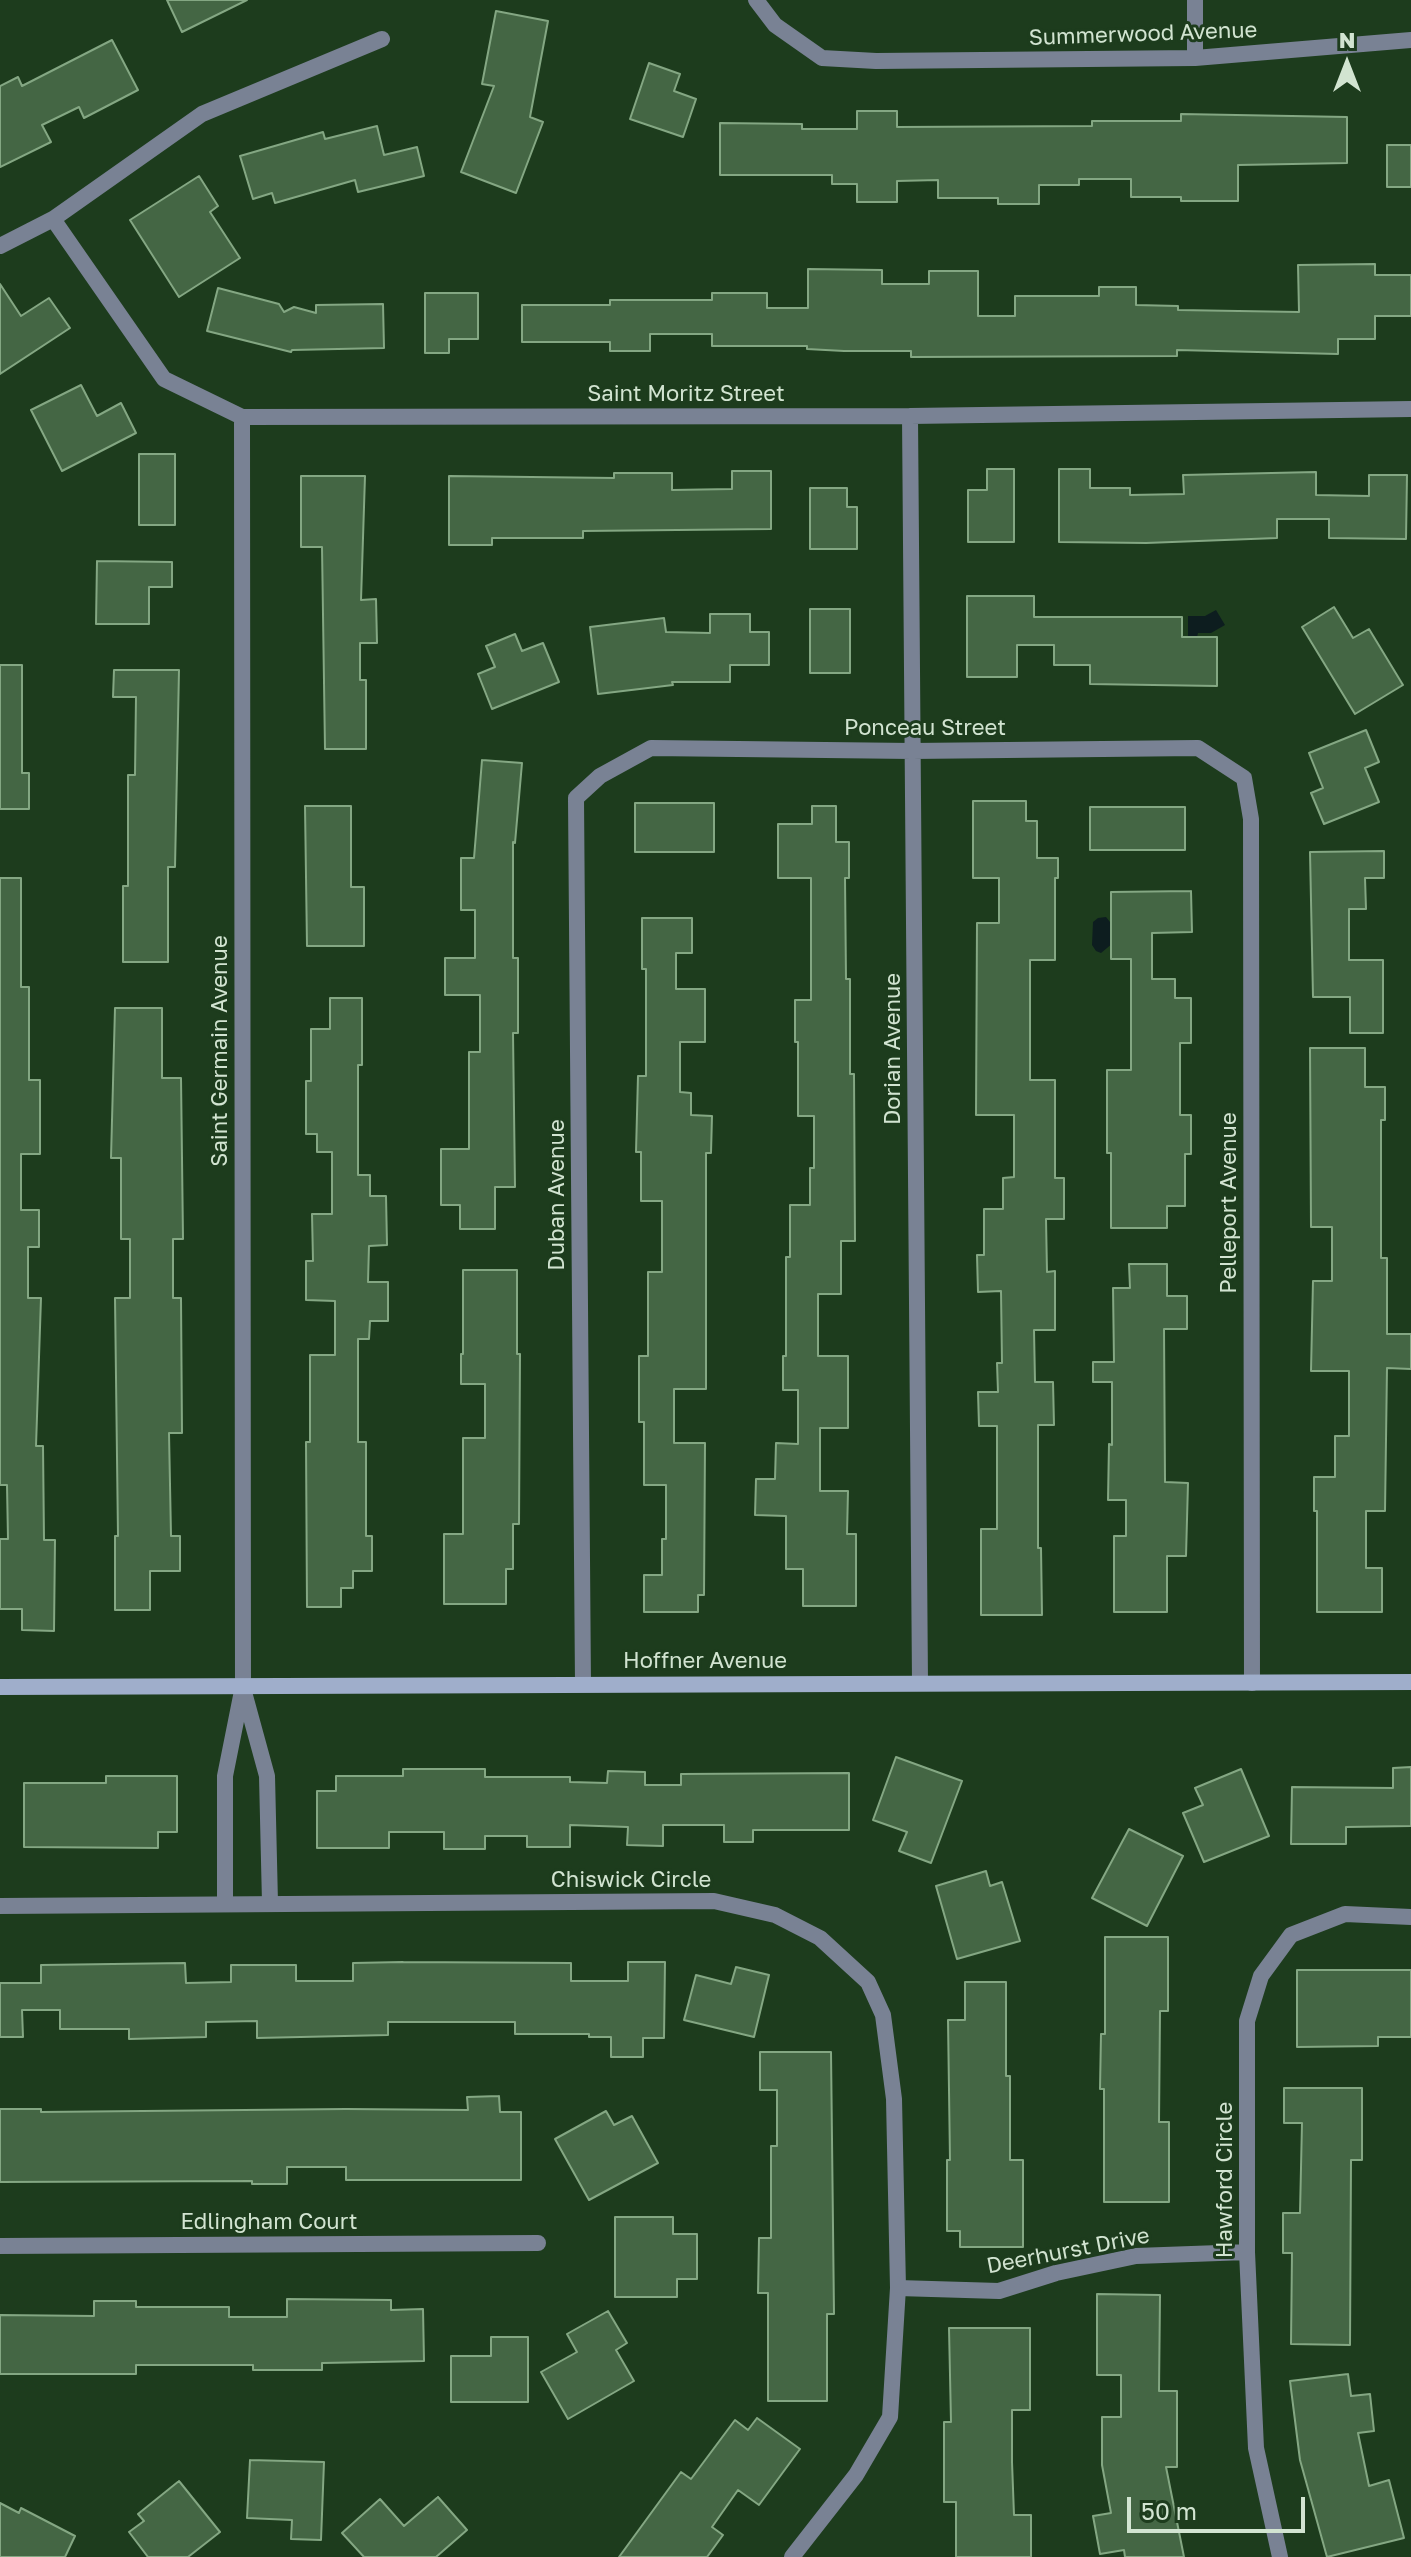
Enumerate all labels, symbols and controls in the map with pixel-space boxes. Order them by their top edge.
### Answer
street label: Summerwood Avenue [1028,17,1258,51]
north arrow [1307,24,1387,104]
text: N [1339,26,1355,53]
street label: Saint Moritz Street [587,381,785,407]
street label: Ponceau Street [844,715,1006,741]
street label: Saint Germain Avenue [207,935,233,1167]
street label: Dorian Avenue [880,973,906,1125]
street label: Pelleport Avenue [1216,1112,1242,1294]
street label: Duban Avenue [544,1119,570,1271]
street label: Hoffner Avenue [623,1648,787,1674]
street label: Chiswick Circle [551,1867,711,1893]
street label: Hawford Circle [1212,2102,1238,2258]
street label: Edlingham Court [181,2209,357,2235]
street label: Deerhurst Drive [984,2222,1152,2280]
scale bar [1131,2481,1309,2531]
text: 50 m [1141,2496,1197,2525]

